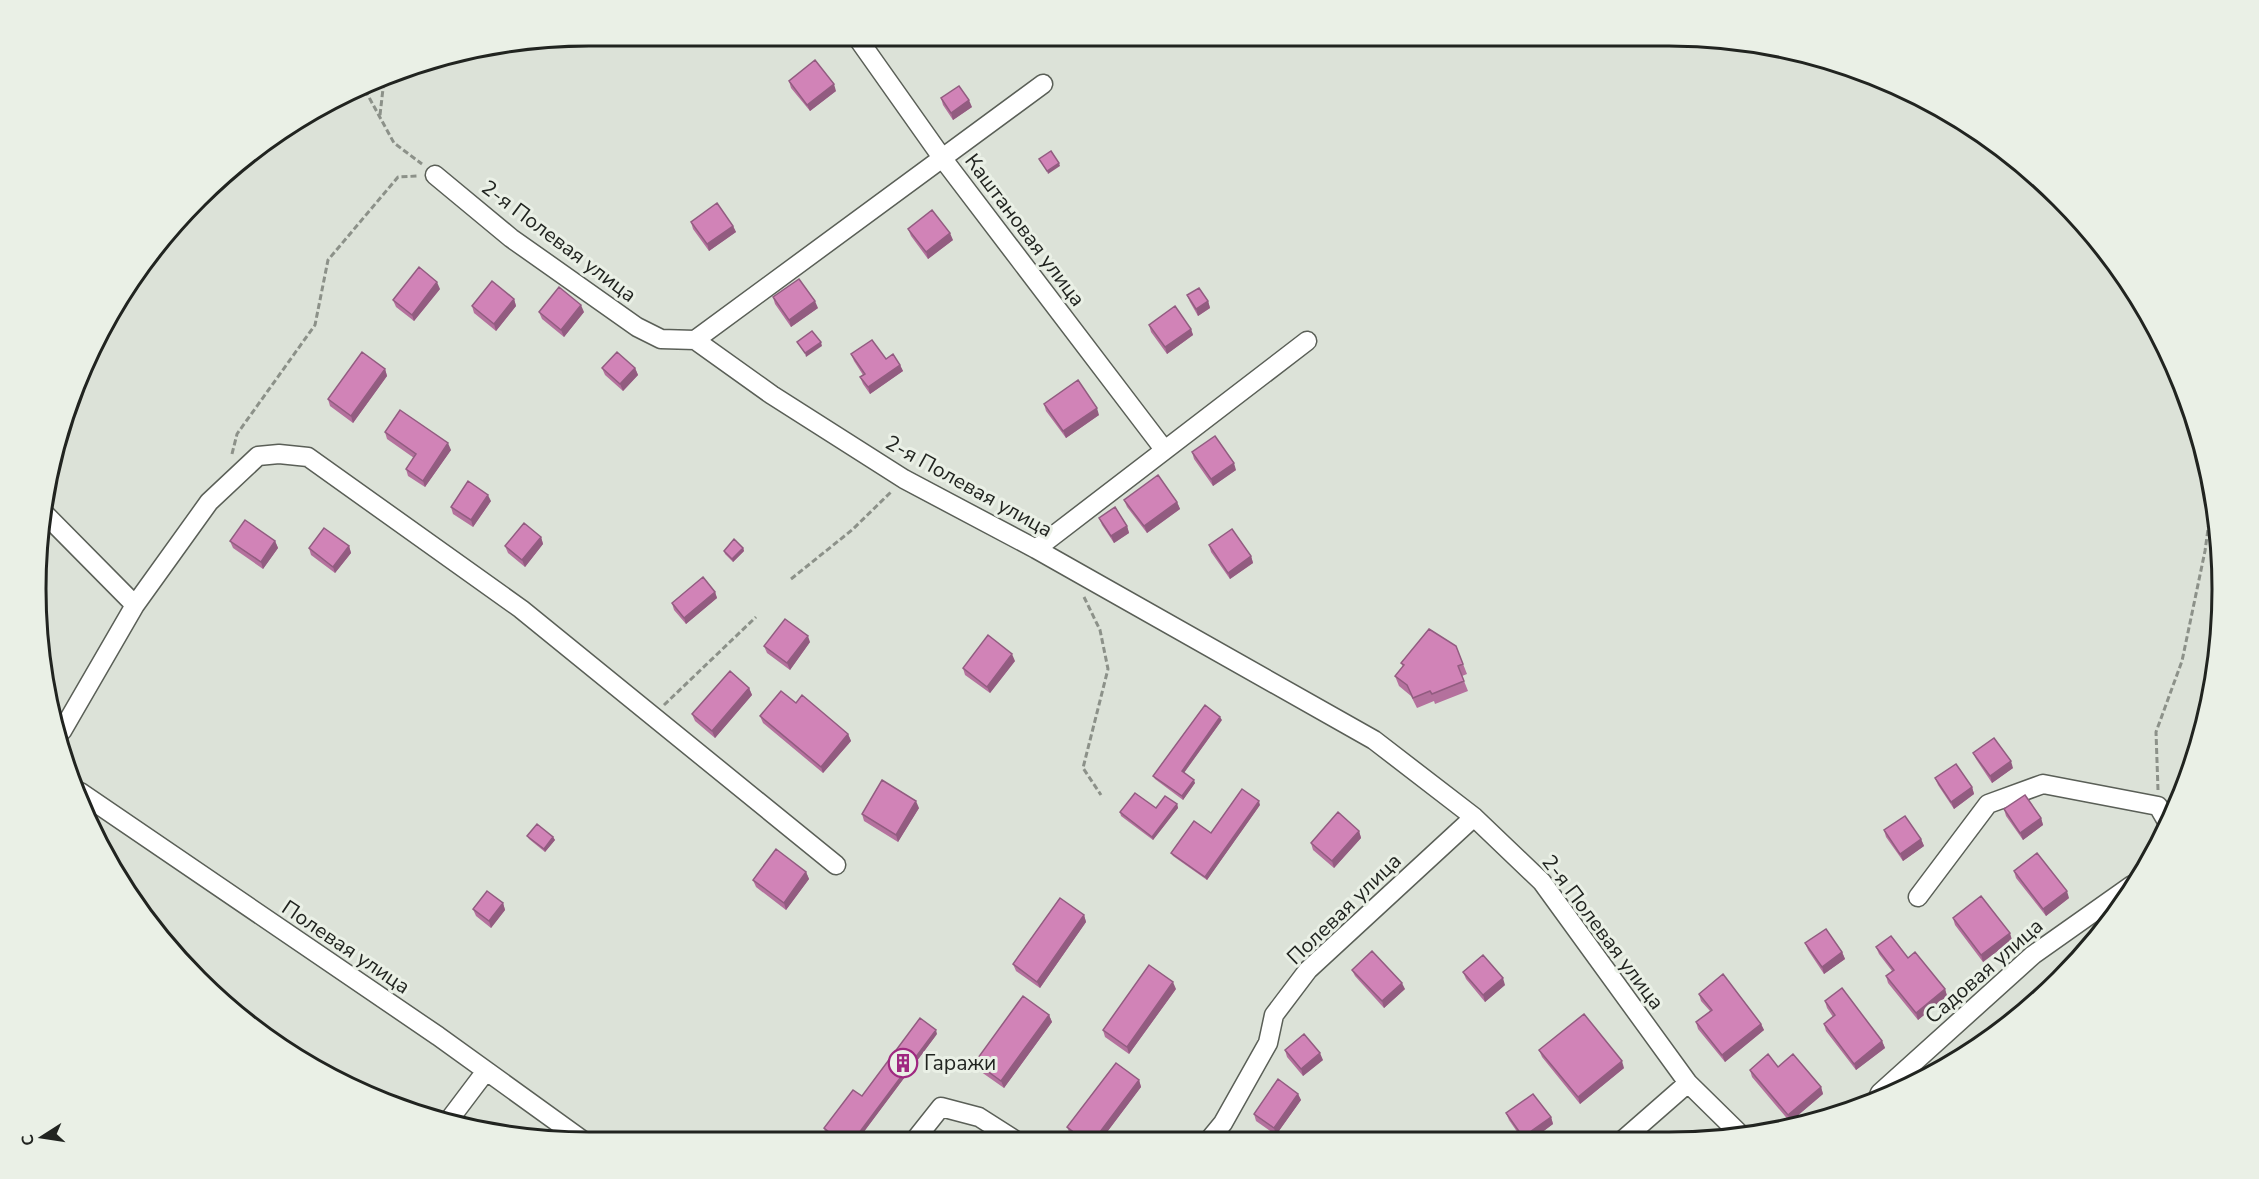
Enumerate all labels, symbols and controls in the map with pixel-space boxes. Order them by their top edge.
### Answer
street label: Каштановая улица [958,148,1092,312]
street label: 2-я Полевая улица [476,173,642,309]
street label: 2-я Полевая улица [880,428,1058,544]
street label: Полевая улица [1281,847,1407,971]
street label: 2-я Полевая улица [1535,849,1671,1015]
street label: Полевая улица [276,894,416,1000]
street label: Садовая улица [1919,912,2049,1030]
building icon: Гаражи [887,1047,919,1079]
place label: Гаражи [924,1049,996,1077]
north arrow [12,1107,72,1167]
text: С [16,1132,40,1148]

